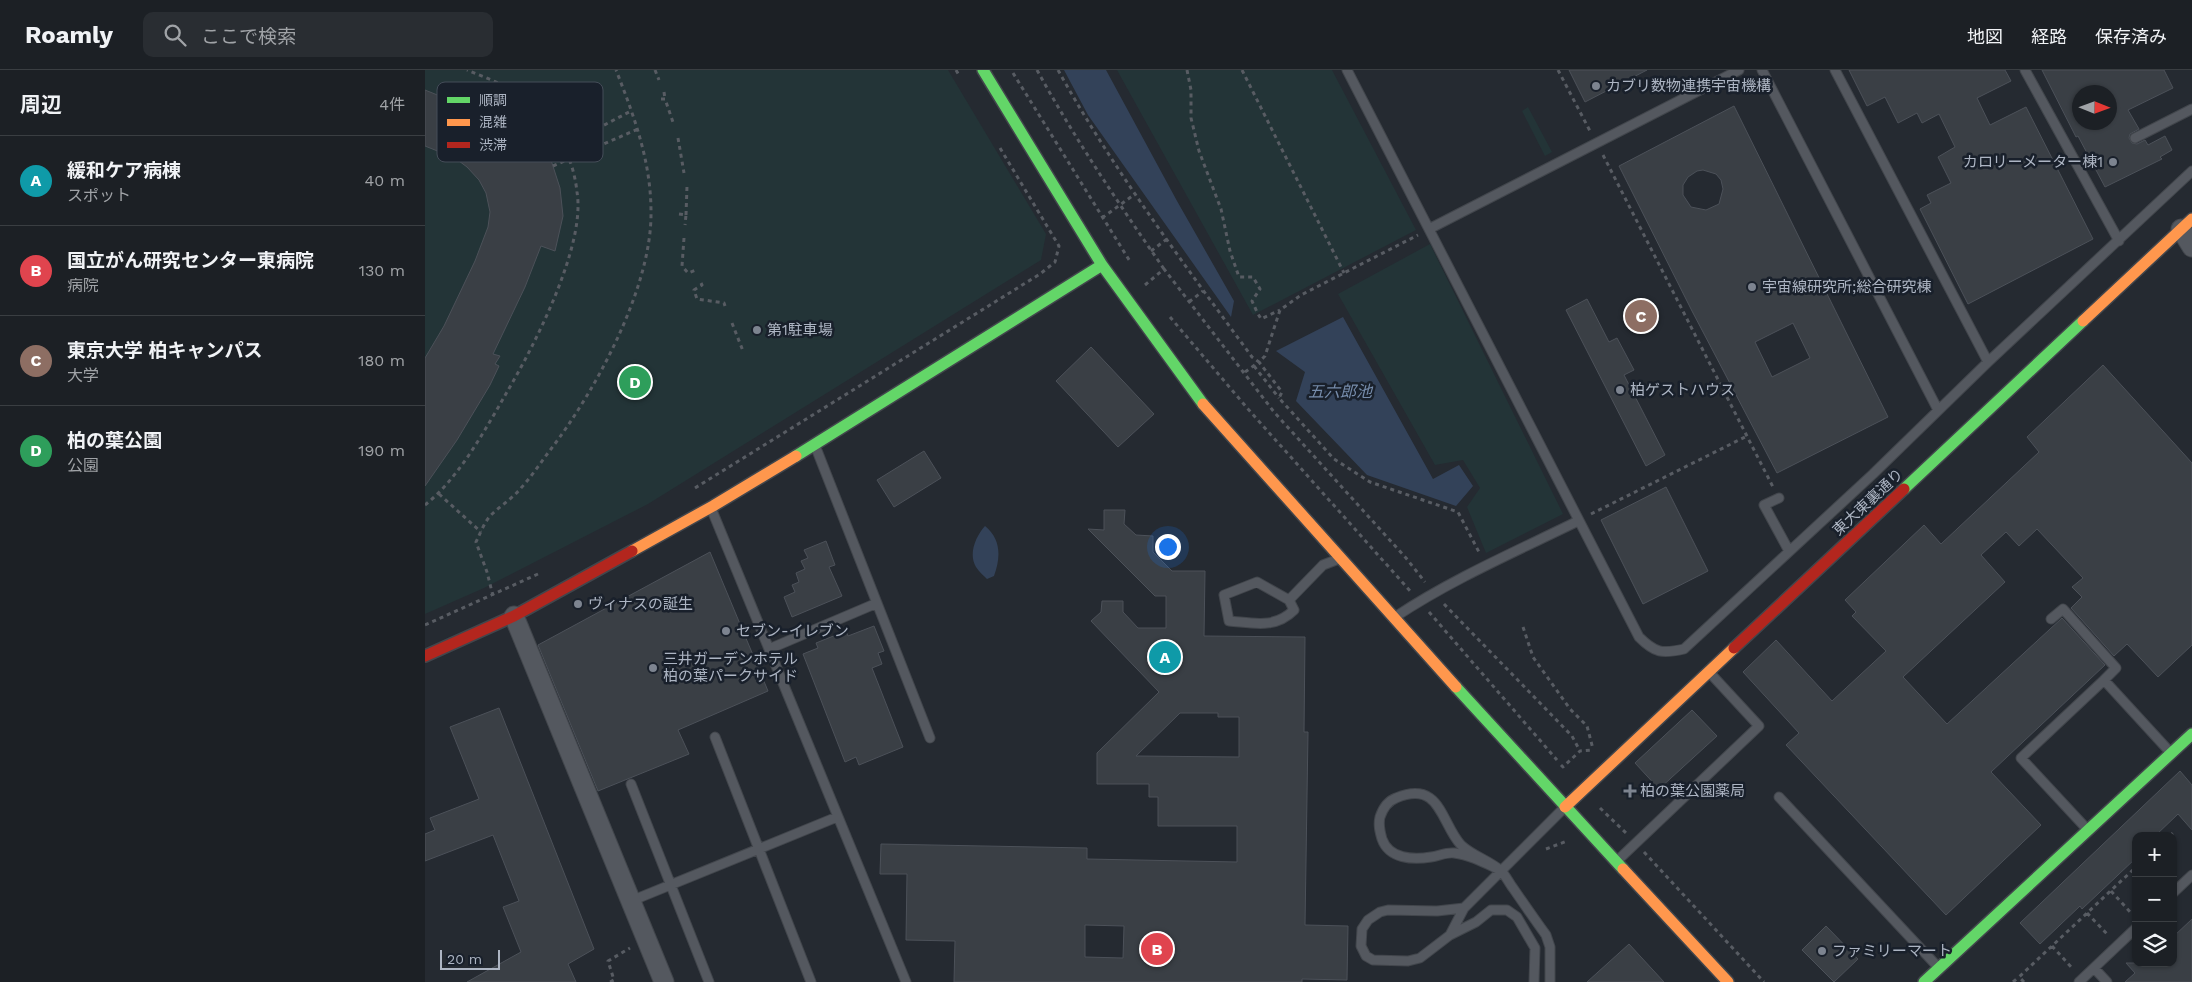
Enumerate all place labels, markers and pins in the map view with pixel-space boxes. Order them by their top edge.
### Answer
place label: カブリ数物連携宇宙機構 [1606,77,1771,95]
marker: カブリ数物連携宇宙機構 [1590,80,1602,92]
place label: カロリーメーター棟1 [1963,153,2103,171]
marker: カロリーメーター棟1 [2107,156,2119,168]
place label: 宇宙線研究所;総合研究棟 [1762,278,1931,296]
marker: 宇宙線研究所;総合研究棟 [1746,281,1758,293]
pin: C [1625,297,1657,335]
place label: 第1駐車場 [767,321,833,339]
marker: 第1駐車場 [751,324,763,336]
pin: D [619,363,651,401]
place label: 柏ゲストハウス [1630,381,1735,399]
marker: 柏ゲストハウス [1614,384,1626,396]
place label: ヴィナスの誕生 [588,595,693,613]
marker: ヴィナスの誕生 [572,598,584,610]
place label: セブン-イレブン [736,622,849,640]
marker: セブン-イレブン [720,625,732,637]
pin: A [1149,638,1181,676]
place label: 三井ガーデンホテル 柏の葉パークサイド [663,650,798,685]
marker: 三井ガーデンホテル 柏の葉パークサイド [647,662,659,674]
place label: 柏の葉公園薬局 [1640,782,1745,800]
marker: 柏の葉公園薬局 [1624,785,1636,797]
pin: B [1141,930,1173,968]
place label: ファミリーマート [1832,942,1952,960]
marker: ファミリーマート [1816,945,1828,957]

